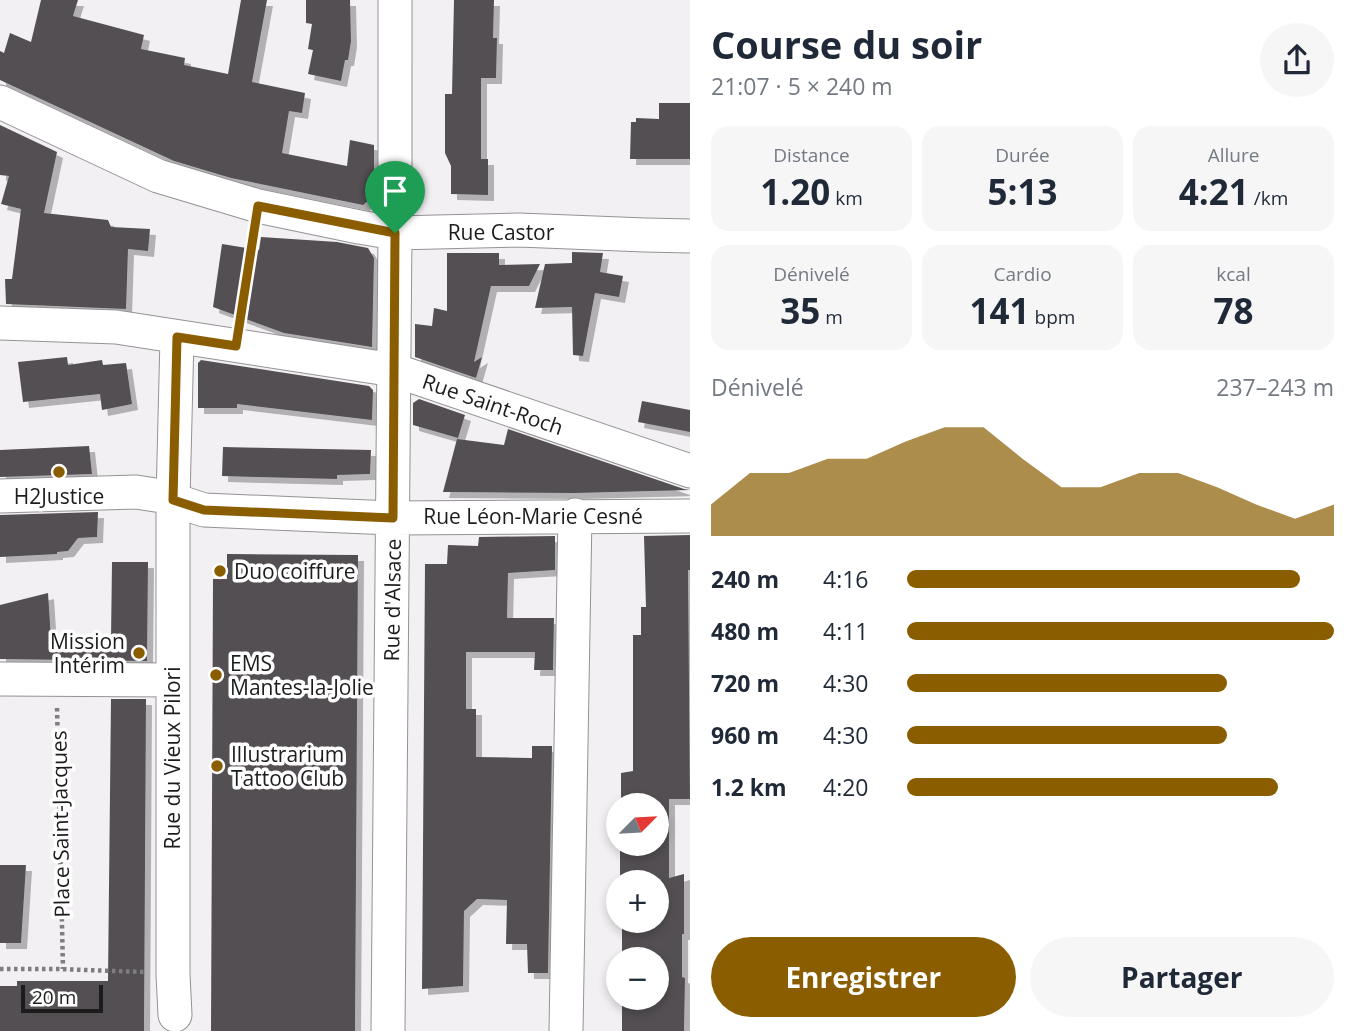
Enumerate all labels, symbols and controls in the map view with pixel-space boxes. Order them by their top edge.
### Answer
text: Course du soir [711,18,982,70]
button: share [1260,23,1334,97]
text: 21:07 · 5 × 240 m [711,70,893,102]
text: Distance [773,142,850,168]
text: Durée [995,142,1050,168]
text: Allure [1208,142,1259,168]
pin [365,161,425,233]
text: 1.20 [760,168,830,215]
text: 5:13 [987,168,1058,215]
text: 4:21 [1179,168,1249,215]
icon: arrive [376,172,414,210]
text: km [830,185,863,211]
text: /km [1249,185,1288,211]
street label: Rue Castor [448,218,555,246]
text: Dénivelé [773,261,850,287]
text: Cardio [993,261,1052,287]
text: kcal [1216,261,1251,287]
text: 35 [780,287,820,334]
text: 141 [970,287,1030,334]
text: 78 [1213,287,1254,334]
text: m [820,304,843,330]
text: bpm [1030,304,1075,330]
street label: Rue Saint-Roch [419,367,567,441]
text: Dénivelé [711,371,804,403]
text: 237–243 m [1216,371,1334,403]
marker: H2Justice [51,464,67,480]
place label: H2Justice [14,482,104,510]
street label: Rue Léon-Marie Cesné [423,502,643,530]
street label: Rue d'Alsace [377,538,407,662]
place label: Duo coiffure [234,557,356,585]
marker: Duo coiffure [212,563,228,579]
text: 240 m [711,563,779,595]
text: 4:16 [823,563,869,595]
text: 480 m [711,615,779,647]
text: 4:11 [823,615,869,647]
place label: Mission Intérim [50,627,125,679]
marker: Mission Intérim [131,645,147,661]
place label: EMS Mantes-la-Jolie [230,649,374,701]
street label: Rue du Vieux Pilori [158,667,186,849]
marker: EMS Mantes-la-Jolie [208,667,224,683]
text: 720 m [711,667,779,699]
text: 4:30 [823,667,869,699]
text: 960 m [711,719,779,751]
text: 4:30 [823,719,869,751]
street label: Place Saint-Jacques [44,730,76,918]
place label: Illustrarium Tattoo Club [231,740,344,792]
marker: Illustrarium Tattoo Club [209,758,225,774]
text: 1.2 km [711,771,787,803]
text: 4:20 [823,771,869,803]
north arrow [606,793,668,856]
map controls [606,793,669,1010]
button: + [606,870,669,933]
button: Enregistrer [711,937,1016,1017]
button: Partager [1030,937,1334,1017]
button: − [606,947,669,1010]
scale bar [21,982,103,1014]
text: 20 m [32,984,76,1010]

